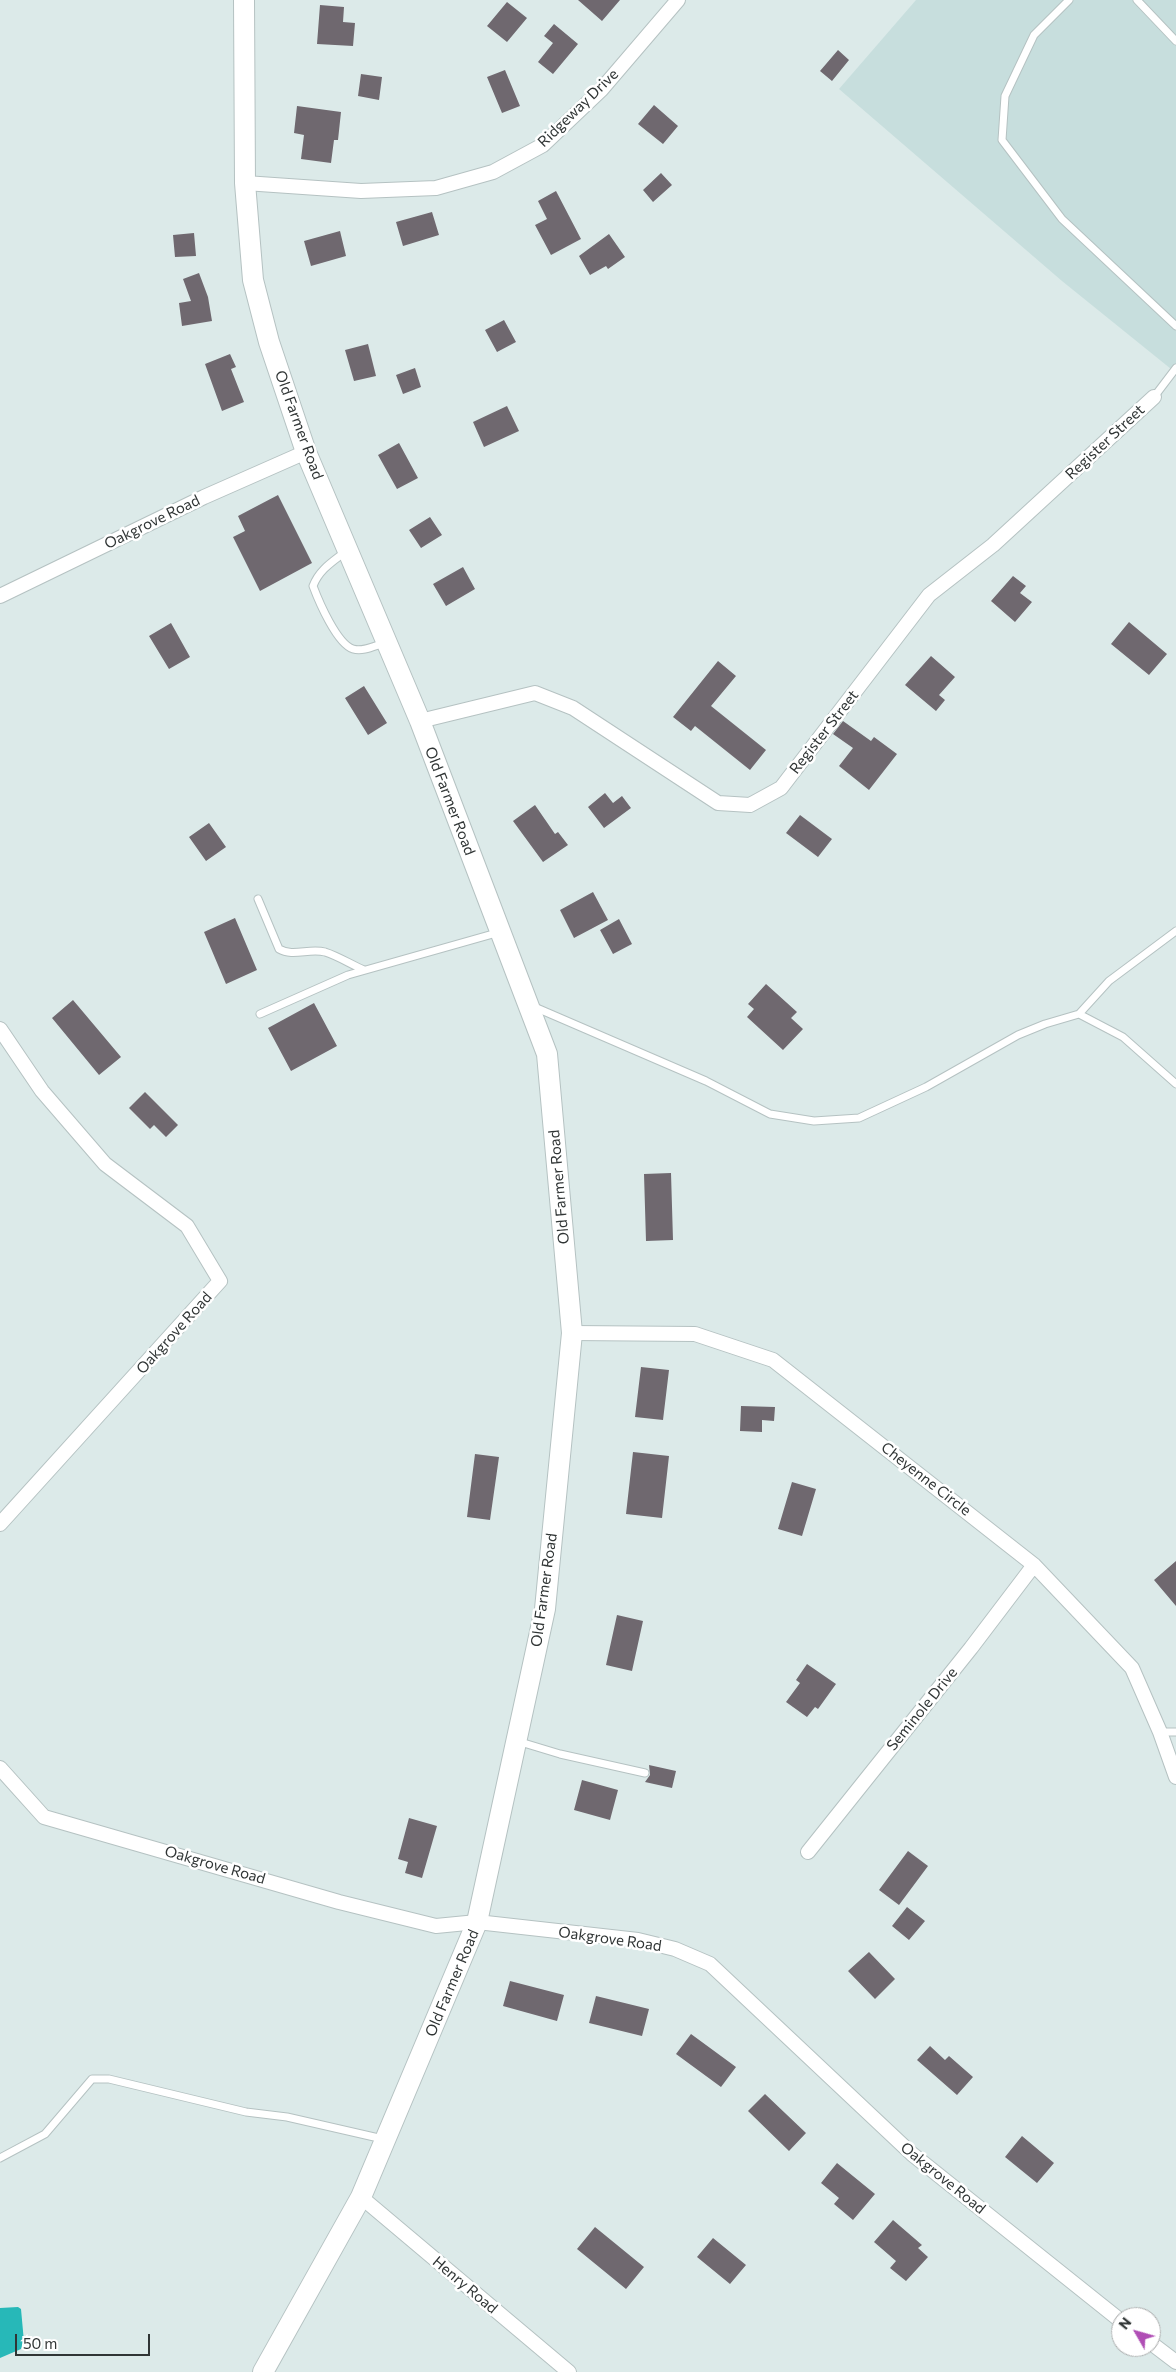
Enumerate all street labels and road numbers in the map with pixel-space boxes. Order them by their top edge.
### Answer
street label: Ridgeway Drive [534,65,622,151]
street label: Old Farmer Road [271,368,327,482]
street label: Register Street [1062,401,1148,483]
street label: Oakgrove Road [101,491,203,553]
street label: Register Street [786,686,862,778]
street label: Old Farmer Road [421,744,479,858]
street label: Old Farmer Road [545,1129,573,1245]
street label: Oakgrove Road [133,1288,215,1378]
street label: Cheyenne Circle [878,1438,974,1520]
street label: Old Farmer Road [527,1532,561,1648]
street label: Seminole Drive [883,1664,961,1754]
street label: Oakgrove Road [163,1842,267,1888]
street label: Oakgrove Road [557,1923,663,1955]
street label: Old Farmer Road [421,1927,483,2039]
street label: Oakgrove Road [897,2138,989,2218]
street label: Henry Road [429,2253,501,2317]

